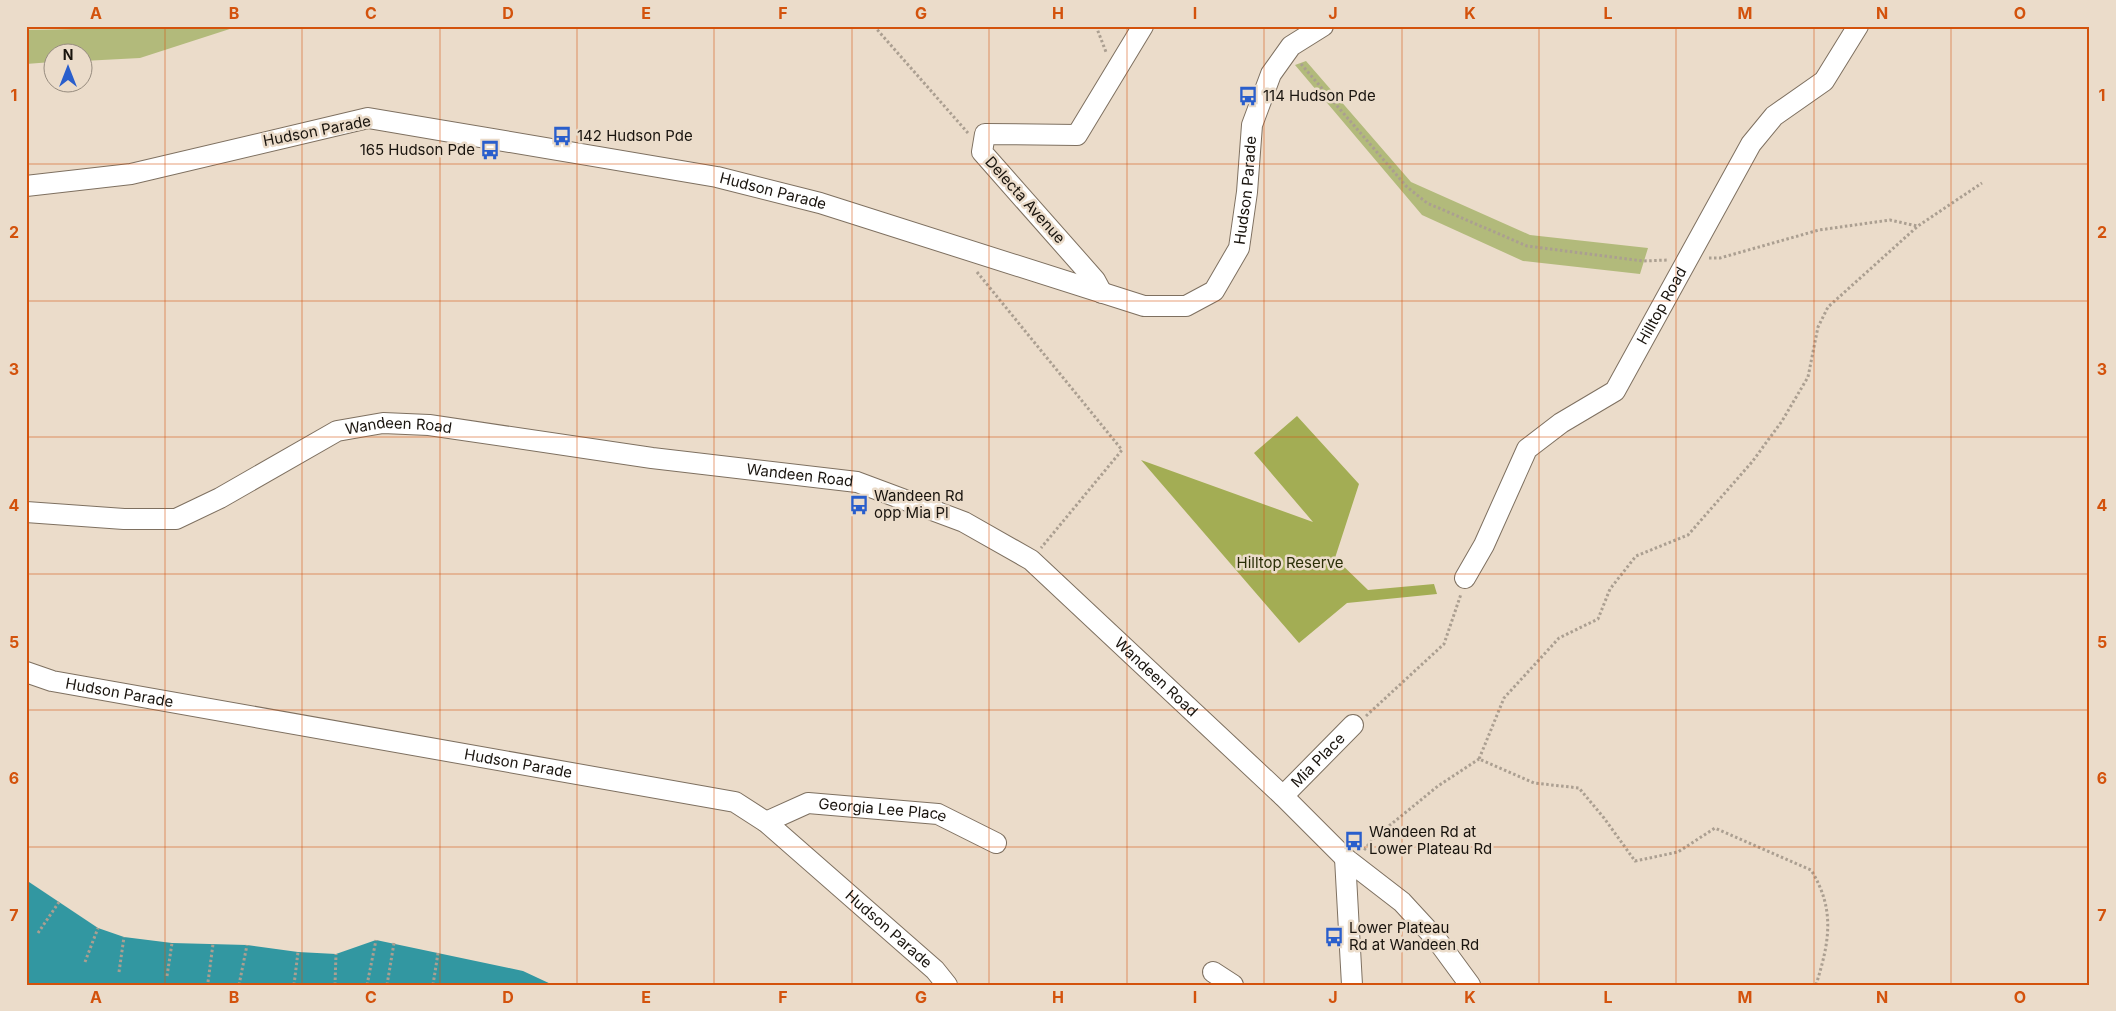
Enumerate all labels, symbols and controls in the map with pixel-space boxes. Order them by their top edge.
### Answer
text: A [90,3,102,23]
text: B [229,3,239,23]
text: C [365,3,377,23]
text: D [502,3,514,23]
text: E [641,3,651,23]
text: F [778,3,788,23]
text: G [915,3,927,23]
text: H [1052,3,1064,23]
text: I [1193,3,1197,23]
text: J [1328,3,1338,23]
text: K [1464,3,1476,23]
text: L [1603,3,1613,23]
text: M [1738,3,1752,23]
text: N [1876,3,1888,23]
text: O [2014,3,2026,23]
north arrow [42,42,92,92]
text: N [63,46,73,63]
text: 1 [11,85,17,105]
bus stop icon: 114 Hudson Pde [1237,85,1259,107]
text: 1 [2099,85,2105,105]
place label: 114 Hudson Pde [1263,86,1376,105]
street label: Hudson Parade [261,111,372,150]
bus stop icon: 142 Hudson Pde [551,125,573,147]
place label: 142 Hudson Pde [577,126,693,145]
street label: Hudson Parade [1230,135,1260,246]
bus stop icon: 165 Hudson Pde [479,139,501,161]
place label: 165 Hudson Pde [360,140,475,159]
street label: Delecta Avenue [981,152,1070,247]
street label: Hudson Parade [718,168,829,213]
text: 2 [9,222,19,242]
text: 2 [2097,222,2107,242]
street label: Hilltop Road [1632,264,1690,348]
text: 3 [9,359,19,379]
text: 3 [2097,359,2107,379]
street label: Wandeen Road [344,413,453,438]
street label: Wandeen Road [746,459,854,491]
place label: Wandeen Rd opp Mia Pl [874,486,964,522]
bus stop icon: Wandeen Rd opp Mia Pl [848,494,870,516]
text: 4 [9,495,20,515]
text: 4 [2097,495,2108,515]
park label: Hilltop Reserve [1236,553,1344,572]
text: 5 [9,632,19,652]
text: 5 [2097,632,2107,652]
street label: Wandeen Road [1111,633,1202,720]
street label: Hudson Parade [64,674,175,711]
street label: Mia Place [1287,729,1349,791]
street label: Hudson Parade [463,744,574,782]
text: 6 [9,768,19,788]
text: 6 [2097,768,2107,788]
street label: Georgia Lee Place [818,794,950,826]
place label: Wandeen Rd at Lower Plateau Rd [1369,822,1492,858]
bus stop icon: Wandeen Rd at Lower Plateau Rd [1343,830,1365,852]
street label: Hudson Parade [842,886,936,972]
text: 7 [9,905,19,925]
text: 7 [2097,905,2107,925]
place label: Lower Plateau Rd at Wandeen Rd [1349,918,1479,954]
bus stop icon: Lower Plateau Rd at Wandeen Rd [1323,926,1345,948]
text: A [90,987,102,1007]
text: B [229,987,239,1007]
text: C [365,987,377,1007]
text: D [502,987,514,1007]
text: E [641,987,651,1007]
text: F [778,987,788,1007]
text: G [915,987,927,1007]
text: H [1052,987,1064,1007]
text: I [1193,987,1197,1007]
text: J [1328,987,1338,1007]
text: K [1464,987,1476,1007]
text: L [1603,987,1613,1007]
text: M [1738,987,1752,1007]
text: N [1876,987,1888,1007]
text: O [2014,987,2026,1007]

